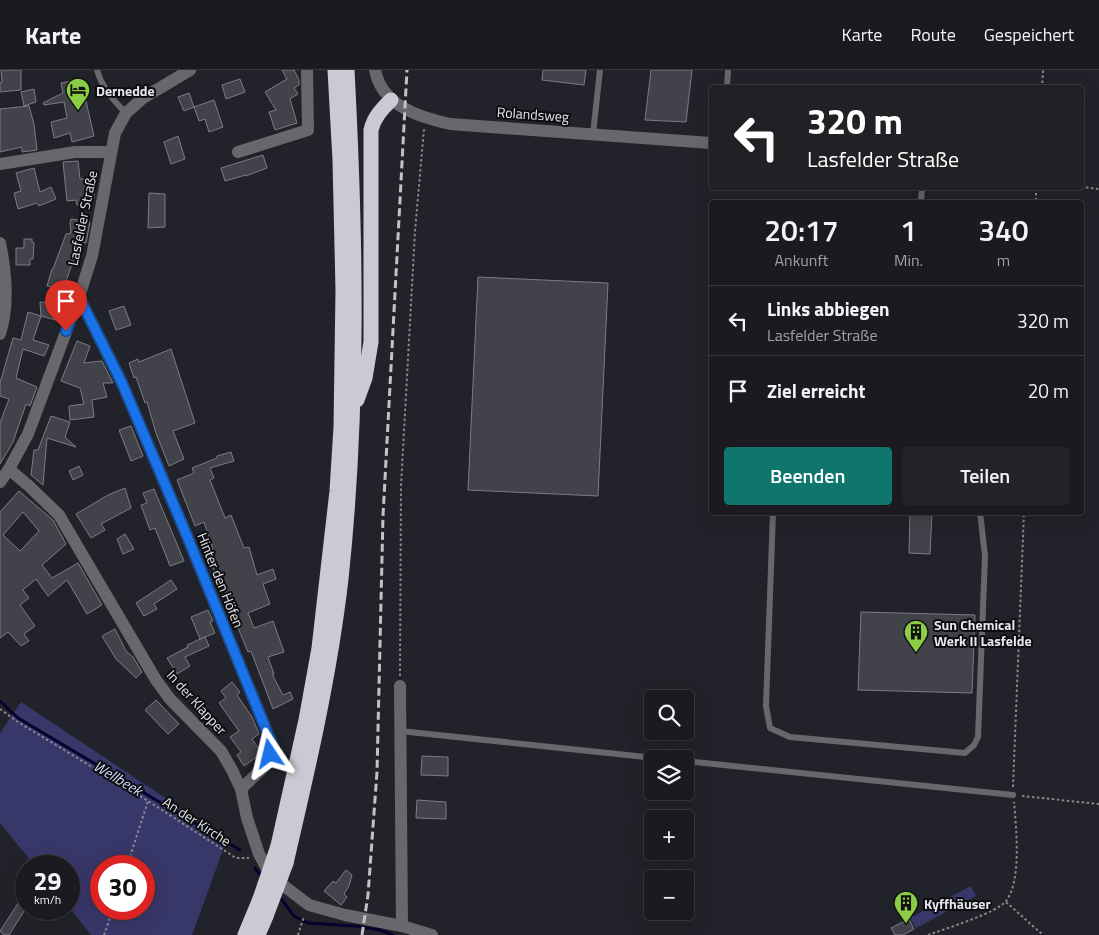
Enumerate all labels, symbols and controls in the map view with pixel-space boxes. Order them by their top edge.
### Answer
text: Karte [25,17,81,53]
text: Karte [841,21,882,48]
text: Route [910,21,956,48]
text: Gespeichert [984,21,1074,48]
hotel icon: Dernedde [65,77,91,111]
place label: Dernedde [96,80,155,101]
text: 320 m [807,94,903,148]
street label: Rolandsweg [496,101,570,127]
icon: left [724,105,789,170]
text: Lasfelder Straße [807,142,959,176]
street label: Lasfelder Straße [62,168,102,268]
text: 20:17 [764,207,839,253]
text: 1 [900,207,917,253]
text: 340 [978,207,1029,253]
text: Ankunft [775,248,828,272]
text: Min. [894,248,923,272]
text: m [997,248,1010,272]
pin [45,280,87,331]
icon: arrive [52,287,80,315]
text: Links abbiegen [767,294,890,323]
text: 320 m [1017,306,1069,335]
icon: left [724,307,752,335]
text: Lasfelder Straße [767,323,878,347]
text: Ziel erreicht [767,376,865,405]
text: 20 m [1028,376,1069,405]
icon: arrive [724,377,752,405]
button: Beenden [724,447,892,505]
button: Teilen [902,447,1069,505]
street label: Hinter den Höfen [192,529,250,631]
place label: Sun Chemical Werk II Lasfelde [934,614,1032,651]
building icon: Sun Chemical Werk II Lasfelde [903,619,929,653]
street label: In der Klapper [162,665,232,739]
map controls [644,690,694,920]
button: search [644,690,694,740]
position arrow [243,727,295,779]
button: layers [644,750,694,800]
water label: Wellbeek [89,754,149,803]
street label: An der Kirche [159,791,235,851]
button: + [644,810,694,860]
speed limit sign: 30 [90,855,155,920]
text: 29 [33,862,62,900]
button: − [644,870,694,920]
text: km/h [34,890,61,909]
building icon: Kyffhäuser [893,890,919,924]
place label: Kyffhäuser [924,893,991,914]

